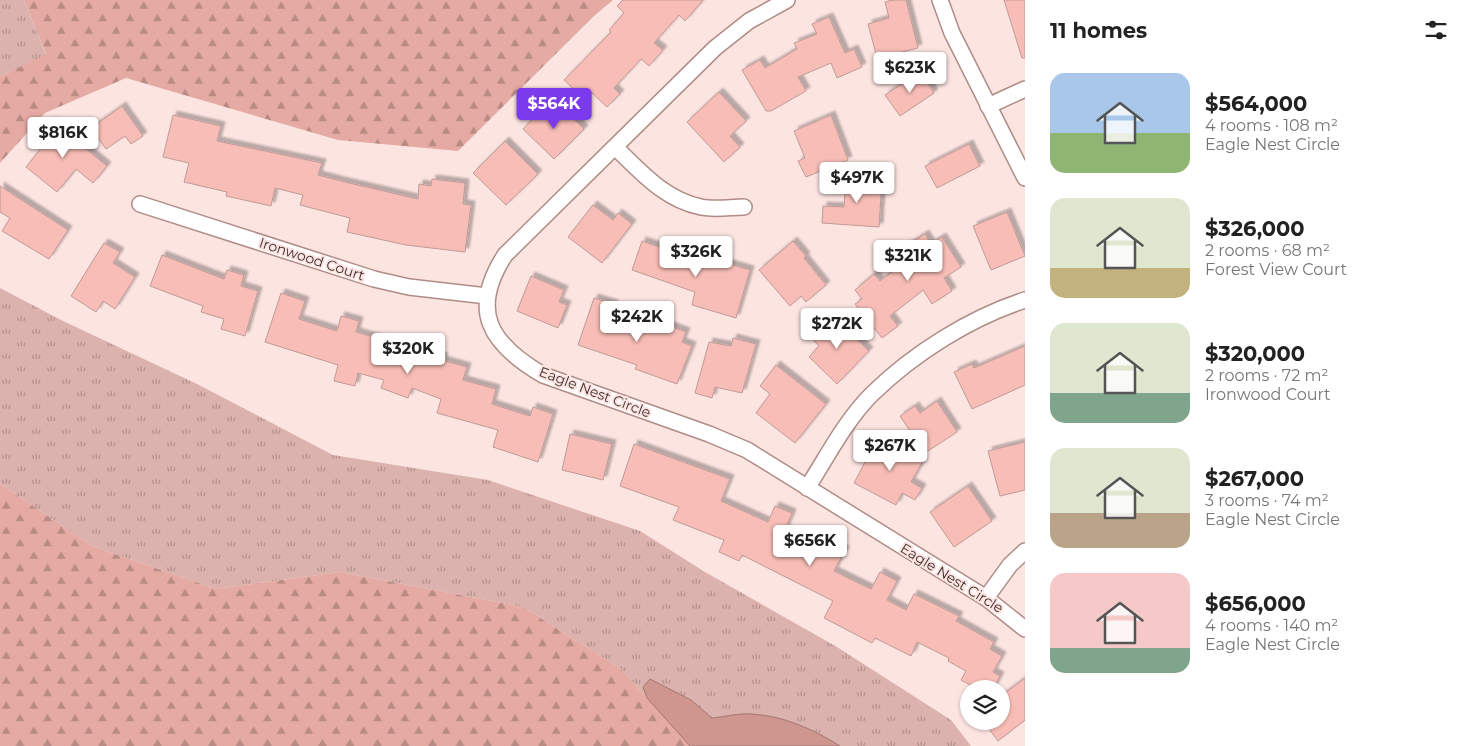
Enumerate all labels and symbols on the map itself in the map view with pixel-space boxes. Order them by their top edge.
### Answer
pin: $623K [875,52,945,94]
pin: $564K [519,88,589,130]
pin: $816K [28,116,98,159]
pin: $497K [822,162,892,204]
street label: Ironwood Court [257,233,367,285]
pin: $326K [661,236,731,278]
pin: $321K [873,240,943,282]
pin: $242K [602,300,672,343]
pin: $272K [802,308,872,350]
pin: $320K [373,332,443,375]
street label: Eagle Nest Circle [537,362,653,422]
pin: $267K [855,430,925,472]
pin: $656K [775,524,845,567]
street label: Eagle Nest Circle [897,539,1007,617]

